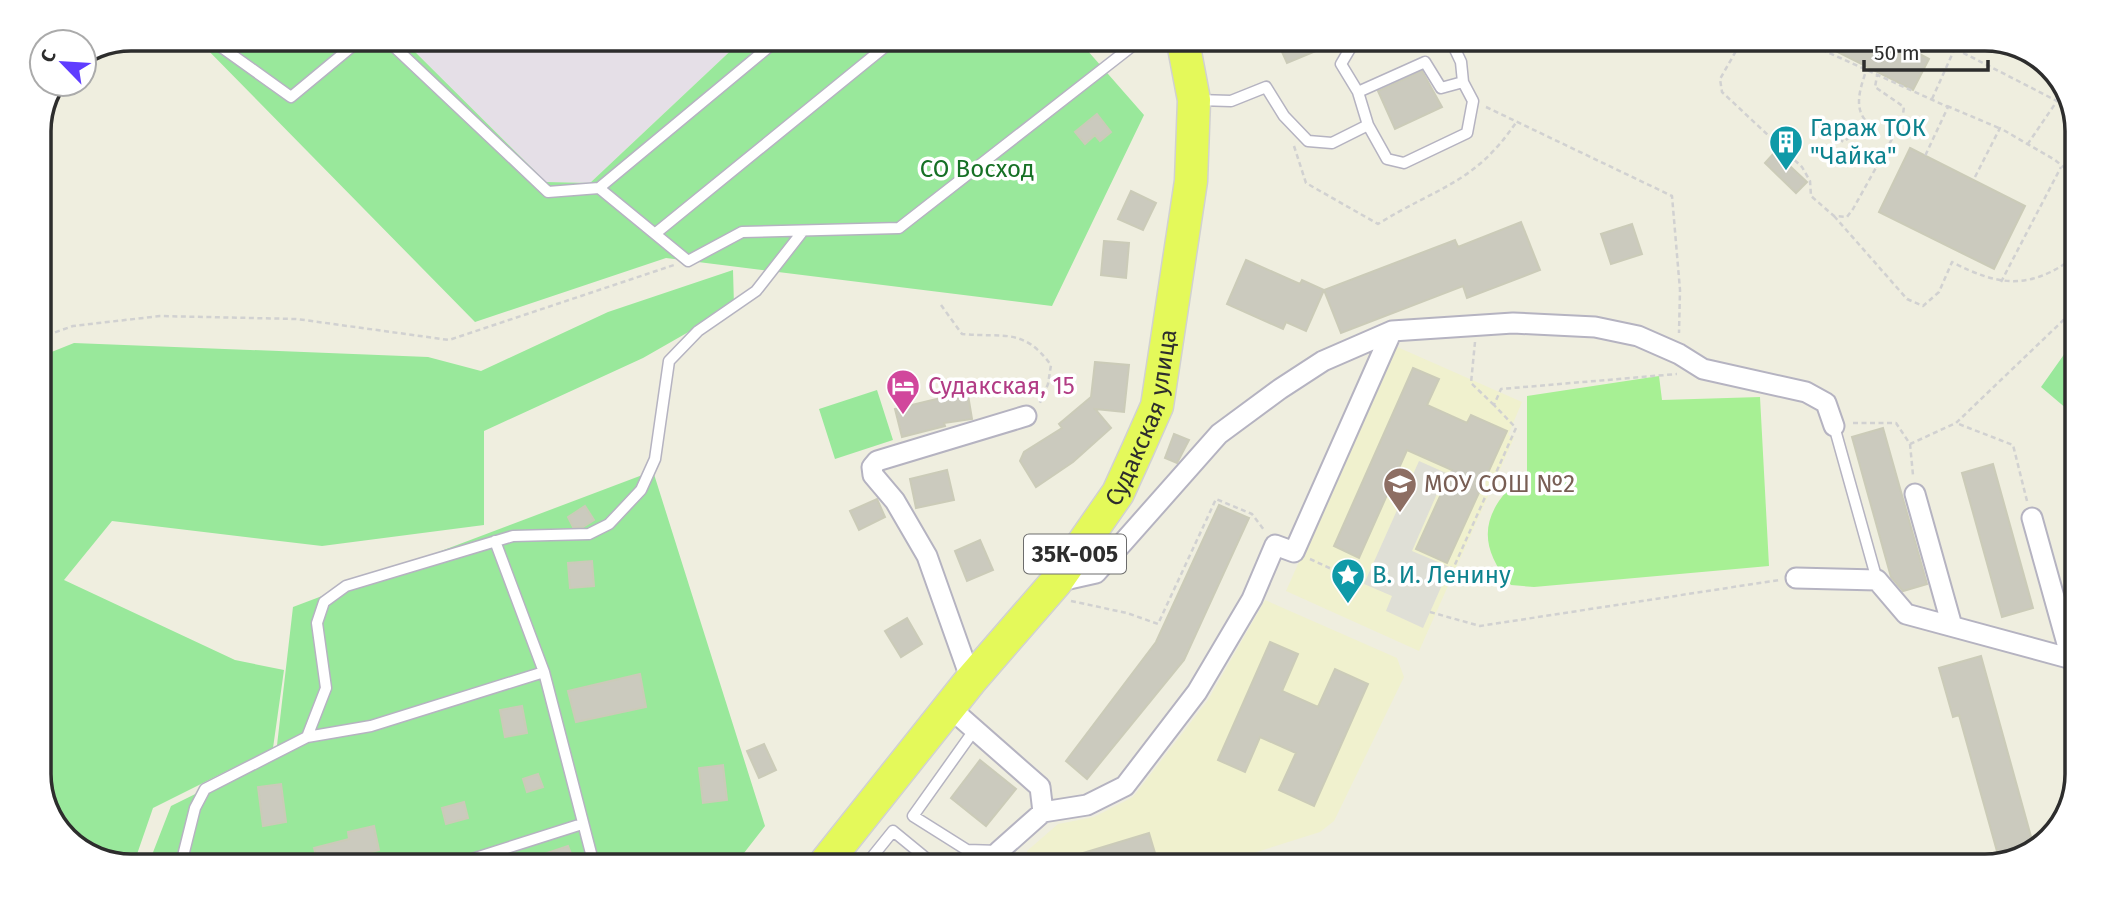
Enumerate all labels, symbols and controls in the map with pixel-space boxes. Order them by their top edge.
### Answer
north arrow [28,28,98,98]
scale bar [1864,28,1988,72]
text: 50 m [1874,40,1920,66]
text: С [35,46,61,66]
place label: Гараж ТОК "Чайка" [1810,114,1926,170]
building icon: Гараж ТОК "Чайка" [1767,123,1805,172]
park label: СО Восход [920,155,1034,183]
street label: Судакская улица [1099,327,1182,511]
hotel icon: Судакская, 15 [884,367,922,416]
place label: Судакская, 15 [928,372,1075,400]
school or university icon: МОУ СОШ №2 [1381,465,1419,514]
place label: МОУ СОШ №2 [1424,470,1575,498]
road number: 35К-005 [1024,534,1126,574]
place icon: В. И. Ленину [1329,556,1367,605]
place label: В. И. Ленину [1372,561,1511,589]

